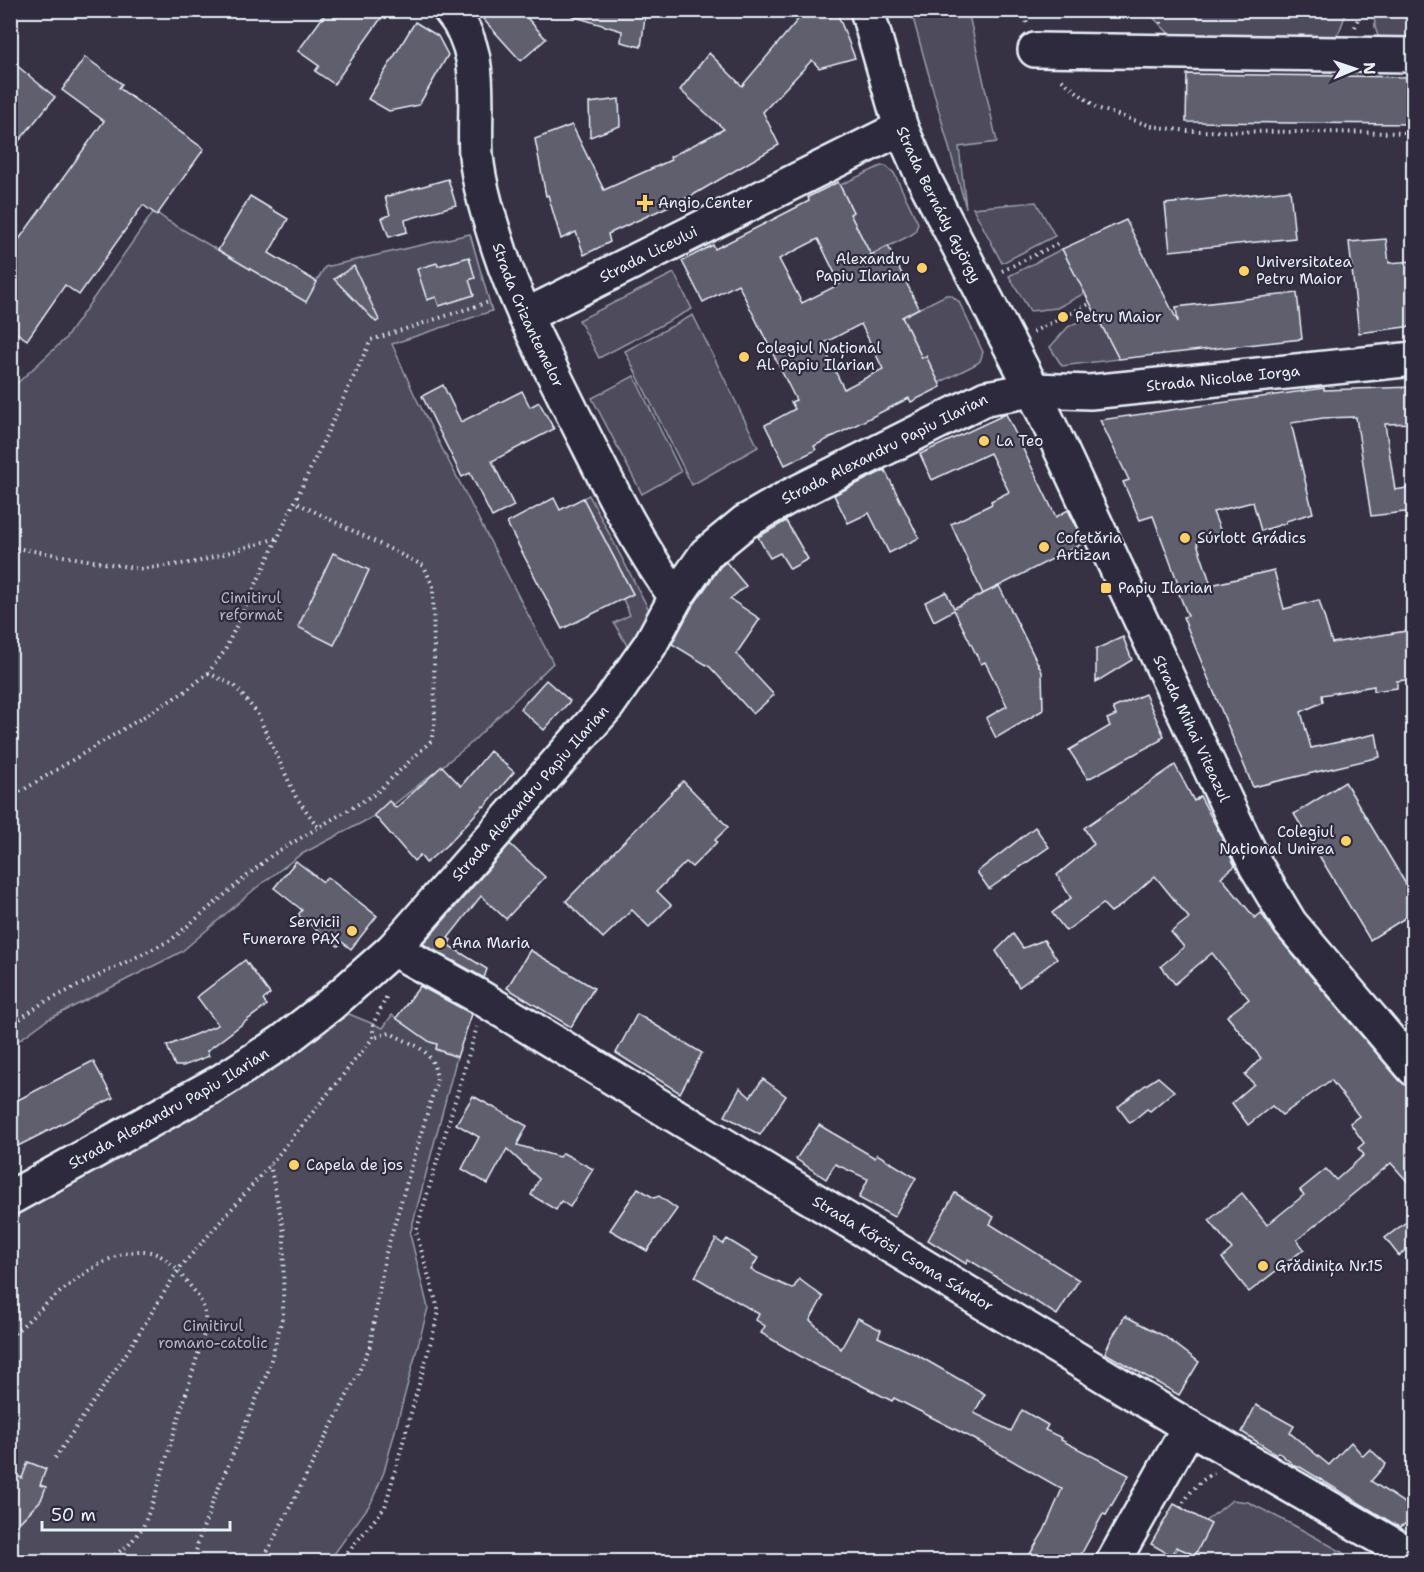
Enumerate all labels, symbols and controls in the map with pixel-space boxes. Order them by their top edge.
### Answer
north arrow [1325,39,1385,99]
text: N [1359,62,1380,75]
street label: Strada Bernády György [892,123,986,286]
place label: Angio Center [658,193,753,213]
marker: Angio Center [636,194,654,212]
street label: Strada Liceului [596,221,701,287]
street label: Strada Crizantemelor [488,240,568,391]
place label: Alexandru Papiu Ilarian [816,249,910,286]
place label: Universitatea Petru Maior [1256,252,1352,289]
marker: Alexandru Papiu Ilarian [915,261,929,275]
marker: Universitatea Petru Maior [1237,264,1251,278]
place label: Petru Maior [1075,307,1162,327]
marker: Petru Maior [1056,310,1070,324]
place label: Colegiul Național Al. Papiu Ilarian [756,338,881,375]
marker: Colegiul Național Al. Papiu Ilarian [737,350,751,364]
street label: Strada Nicolae Iorga [1145,361,1302,396]
street label: Strada Alexandru Papiu Ilarian [778,389,991,509]
place label: La Teo [996,431,1043,451]
marker: La Teo [977,434,991,448]
place label: Cofetăria Artizan [1056,528,1123,565]
place label: Súrlott Grádics [1197,528,1306,548]
marker: Súrlott Grádics [1178,531,1192,545]
marker: Cofetăria Artizan [1037,540,1051,554]
place label: Papiu Ilarian [1118,578,1212,598]
marker: Papiu Ilarian [1099,581,1113,595]
park label: Cimitirul reformat [219,588,283,625]
street label: Strada Mihai Viteazul [1149,652,1235,806]
street label: Strada Alexandru Papiu Ilarian [447,701,613,886]
place label: Colegiul Național Unirea [1219,822,1335,860]
marker: Colegiul Național Unirea [1339,834,1353,848]
place label: Servicii Funerare PAX [243,912,340,949]
marker: Servicii Funerare PAX [345,924,359,938]
place label: Ana Maria [452,933,530,953]
marker: Ana Maria [433,936,447,950]
street label: Strada Alexandru Papiu Ilarian [65,1043,273,1174]
place label: Capela de jos [306,1155,403,1175]
marker: Capela de jos [287,1158,301,1172]
street label: Strada Kőrösi Csoma Sándor [809,1191,997,1316]
place label: Grădinița Nr.15 [1275,1256,1383,1277]
marker: Grădinița Nr.15 [1256,1259,1270,1273]
park label: Cimitirul romano-catolic [158,1316,268,1353]
scale bar [42,1494,230,1532]
text: 50 m [51,1503,96,1527]

